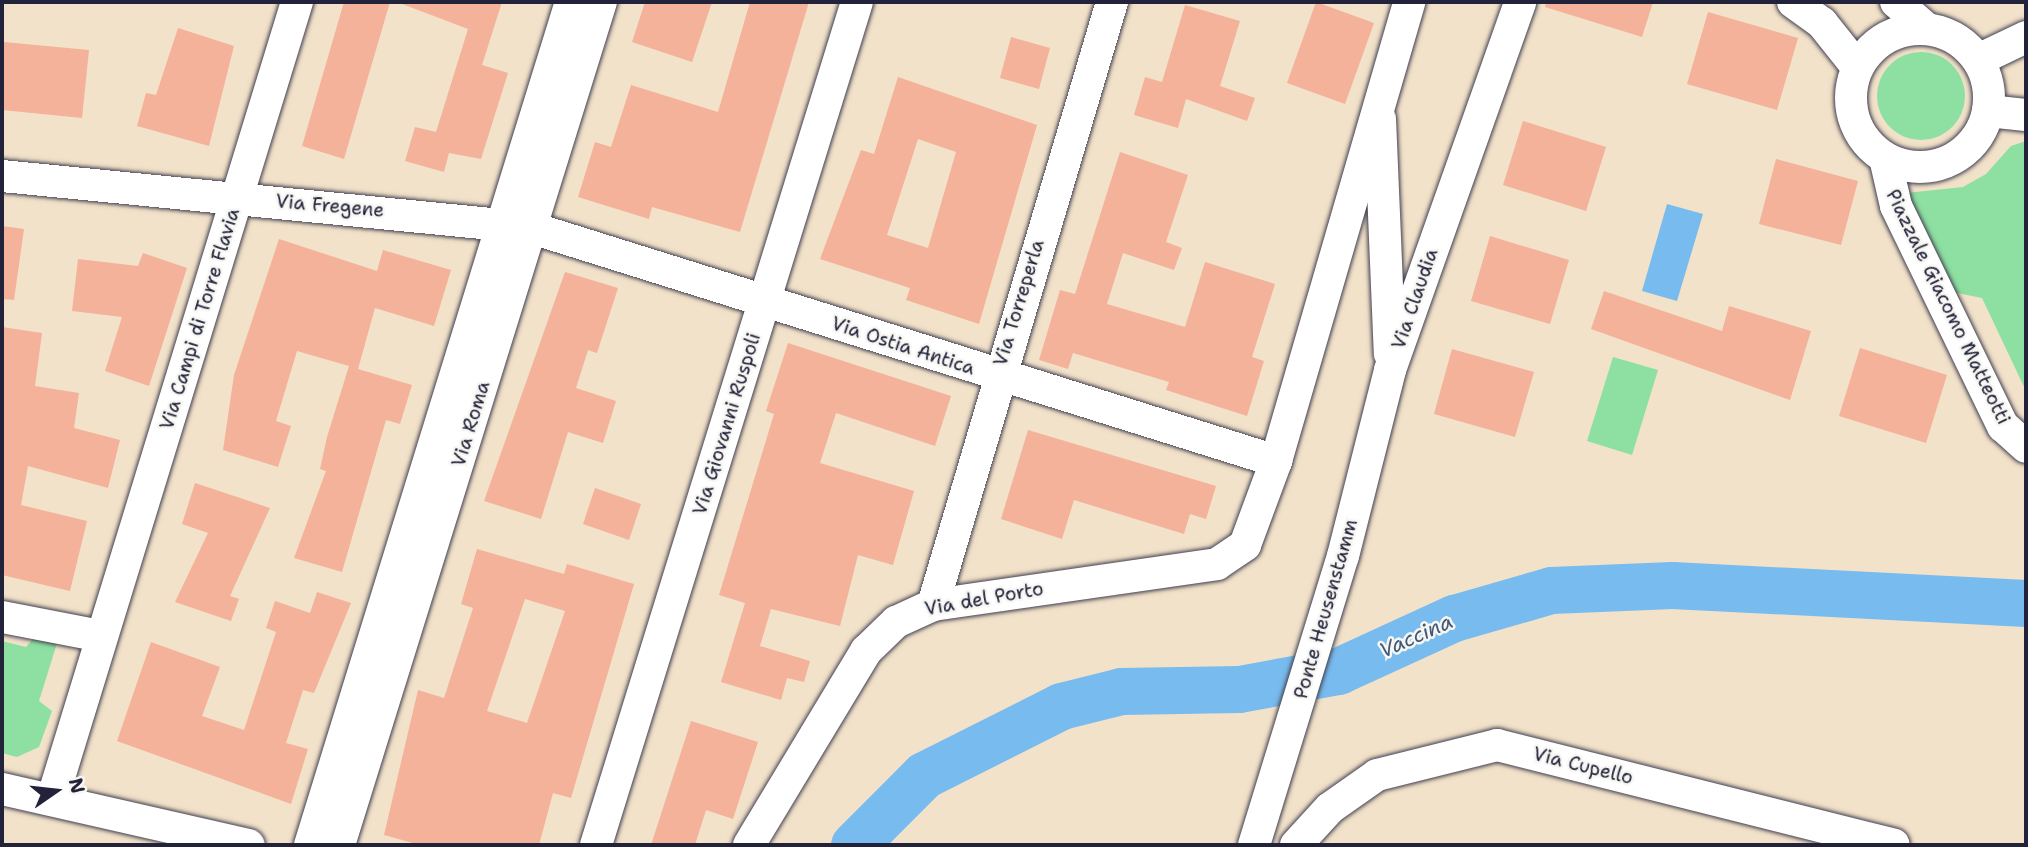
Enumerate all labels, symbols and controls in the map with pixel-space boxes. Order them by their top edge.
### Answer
street label: Piazzale Giacomo Matteotti [1881,186,2015,428]
street label: Via Fregene [275,190,385,222]
street label: Via Campi di Torre Flavia [155,205,245,433]
street label: Via Torreperla [989,237,1049,369]
street label: Via Claudia [1387,246,1443,352]
street label: Via Ostia Antica [829,312,977,380]
street label: Via Giovanni Ruspoli [688,330,766,518]
street label: Via Roma [447,378,495,470]
street label: Ponte Heusenstamm [1289,516,1363,702]
street label: Via del Porto [923,577,1045,621]
water label: Vaccina [1375,609,1457,663]
street label: Via Cupello [1531,743,1635,789]
north arrow [21,756,91,826]
text: N [63,775,91,796]

